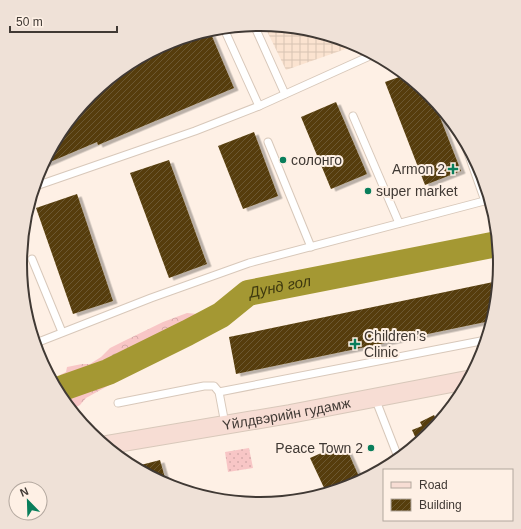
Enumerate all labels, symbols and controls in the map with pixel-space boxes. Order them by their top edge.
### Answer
scale bar [10,8,117,34]
text: 50 m [16,15,43,29]
place label: солонго [291,152,342,168]
marker: солонго [278,155,288,165]
place label: Armon 2 [392,161,445,177]
marker: Armon 2 [448,164,458,174]
place label: super market [376,183,458,199]
marker: super market [363,186,373,196]
water label: Дунд гол [246,272,313,301]
place label: Children’s Clinic [364,328,426,360]
marker: Children’s Clinic [349,338,361,350]
street label: Yйлдвэрийн гудамж [221,394,352,433]
place label: Peace Town 2 [275,440,363,456]
marker: Peace Town 2 [366,443,376,453]
legend [383,469,513,521]
text: Road [419,478,448,492]
north arrow [8,481,48,521]
text: N [18,485,30,499]
text: Building [419,498,462,512]

